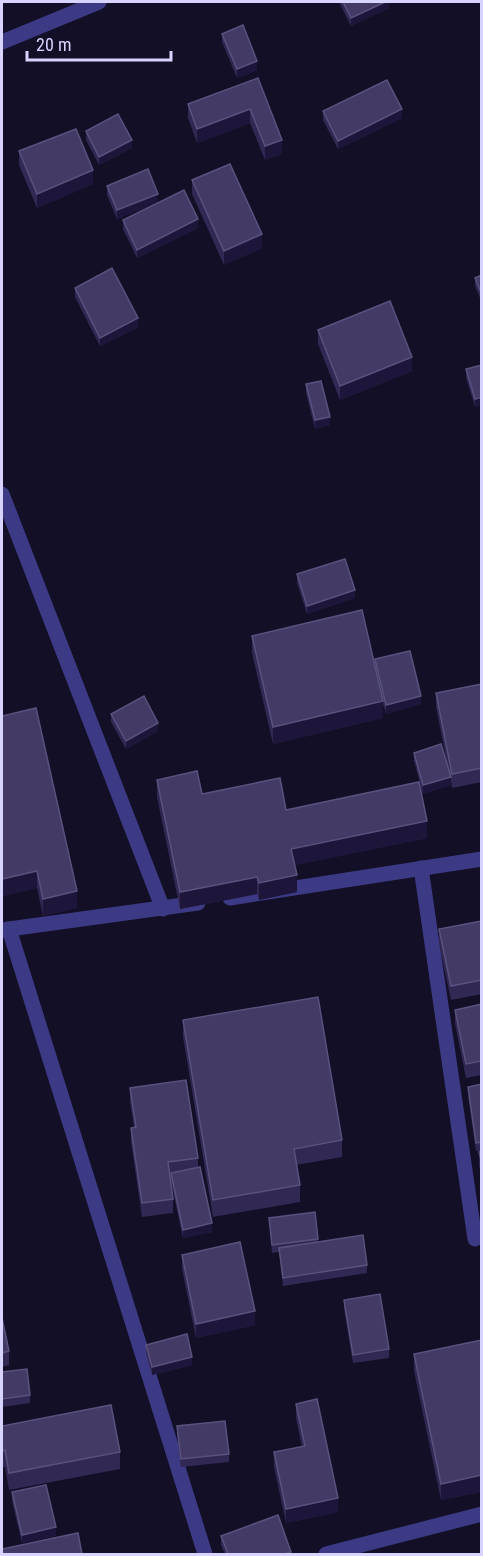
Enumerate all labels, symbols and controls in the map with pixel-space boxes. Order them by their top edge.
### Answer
scale bar [27,24,171,62]
text: 20 m [36,34,71,55]

